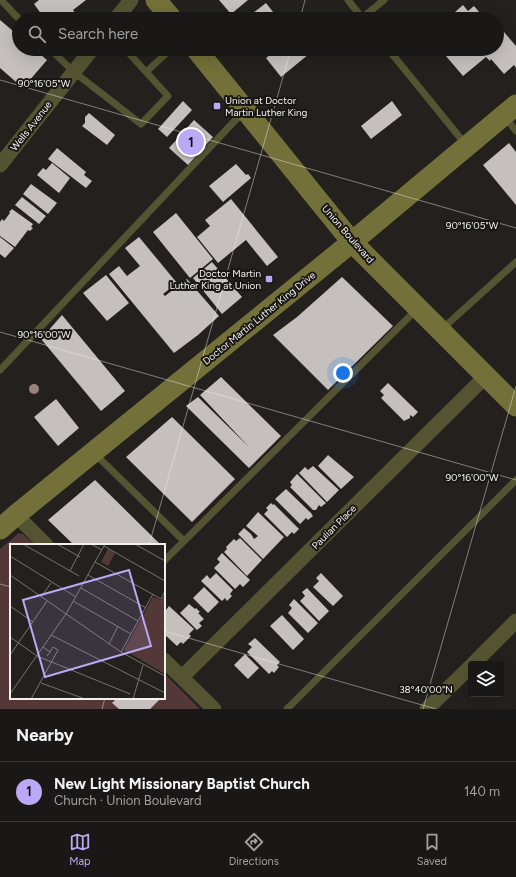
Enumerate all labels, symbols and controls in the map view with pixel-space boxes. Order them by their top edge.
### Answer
search box [12,12,504,56]
icon: search [26,23,48,45]
text: Search here [58,25,138,43]
text: 90°16'05"W [18,77,71,90]
place label: Union at Doctor Martin Luther King [225,94,308,119]
street label: Wells Avenue [7,98,55,154]
marker: Union at Doctor Martin Luther King [212,101,222,111]
pin: 1 [178,127,204,157]
street label: Union Boulevard [319,202,377,266]
text: 90°16'05"W [446,219,499,232]
place label: Doctor Martin Luther King at Union [170,267,261,292]
street label: Doctor Martin Luther King Drive [200,268,318,368]
marker: Doctor Martin Luther King at Union [264,274,274,284]
text: 90°16'00"W [17,328,71,341]
your location [333,363,353,383]
text: 90°16'00"W [445,471,499,484]
street label: Paulian Place [309,502,359,552]
inset map [10,544,165,699]
map controls [468,661,504,697]
button: layers [468,661,504,697]
text: 38°40'00"N [399,683,453,696]
text: Nearby [16,725,74,745]
text: New Light Missionary Baptist Church [54,775,310,793]
text: 1 [26,784,32,799]
text: 140 m [464,784,500,799]
text: Church · Union Boulevard [54,793,202,808]
tab: Map [69,831,91,868]
tab: Directions [229,831,279,868]
tab: Saved [417,831,447,868]

